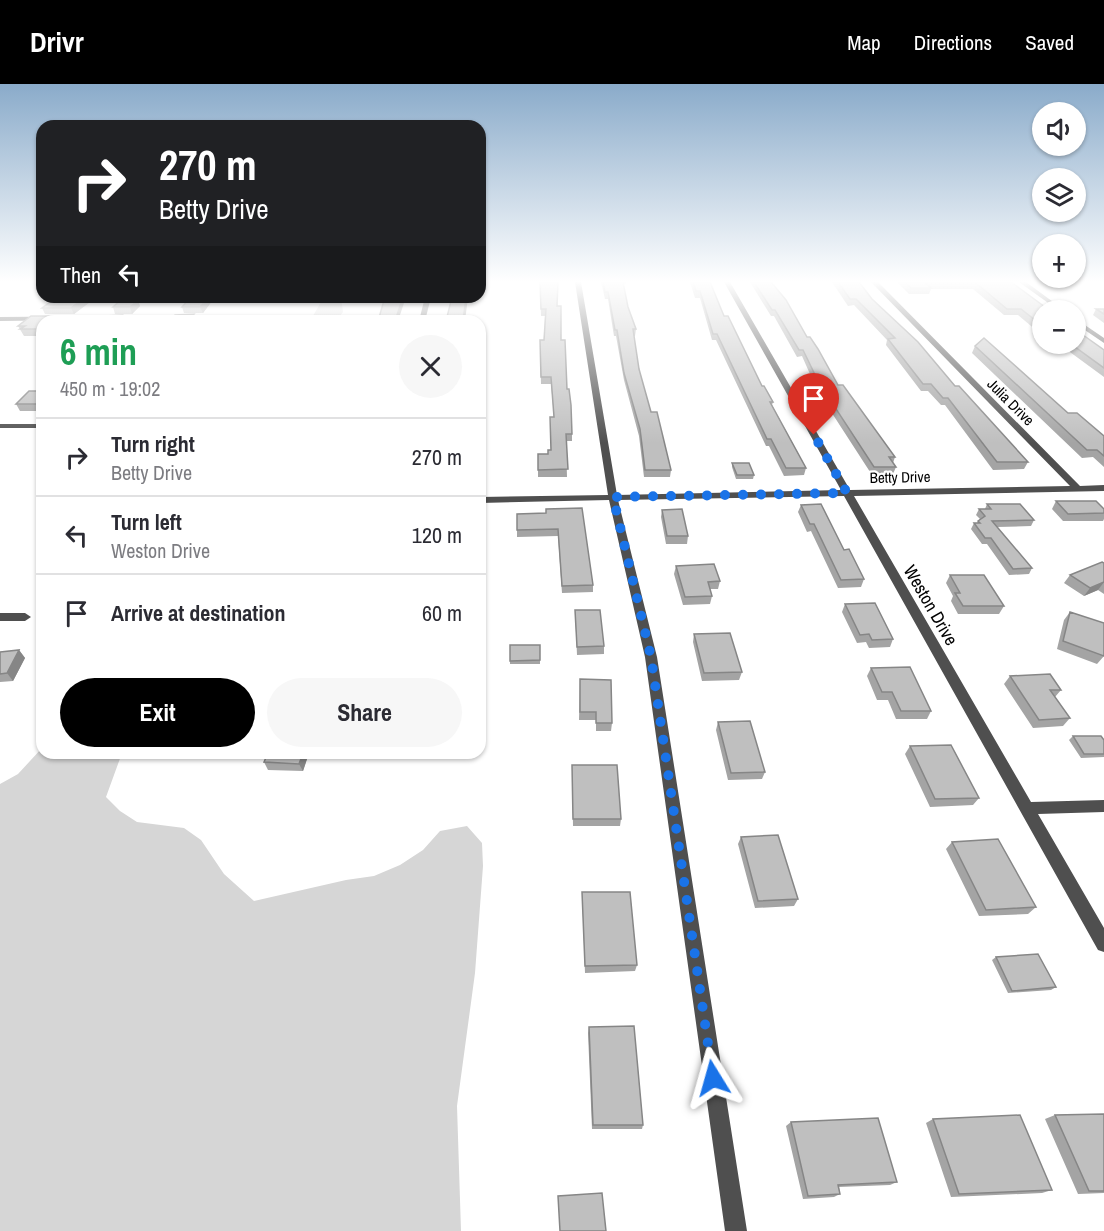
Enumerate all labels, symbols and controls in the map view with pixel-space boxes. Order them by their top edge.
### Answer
text: Drivr [30,23,84,61]
text: Map [847,28,881,57]
text: Directions [914,28,992,57]
text: Saved [1025,28,1074,57]
map controls [1032,102,1086,354]
button: sound [1032,102,1086,156]
text: 270 m [159,137,257,193]
icon: right [60,144,138,222]
button: layers [1032,168,1086,222]
text: Betty Drive [159,191,269,227]
button: + [1032,234,1086,288]
icon: left [113,258,146,291]
text: Then [60,260,101,290]
button: − [1032,300,1086,354]
text: 6 min [60,328,137,376]
button: close [399,335,462,398]
pin [788,373,839,435]
street label: Julia Drive [983,374,1039,430]
text: 450 m · 19:02 [60,375,160,402]
icon: arrive [797,382,830,415]
text: Turn right [111,429,195,459]
icon: right [60,441,93,474]
text: 270 m [412,442,462,472]
text: Betty Drive [111,459,192,486]
street label: Betty Drive [869,466,931,488]
text: Turn left [111,507,182,537]
icon: left [60,519,93,552]
text: 120 m [412,520,462,550]
text: Weston Drive [111,537,210,564]
street label: Weston Drive [898,560,964,650]
icon: arrive [60,597,93,630]
text: Arrive at destination [111,598,285,628]
text: 60 m [422,598,462,628]
button: Exit [60,678,255,747]
button: Share [267,678,462,747]
position arrow [681,1046,745,1110]

